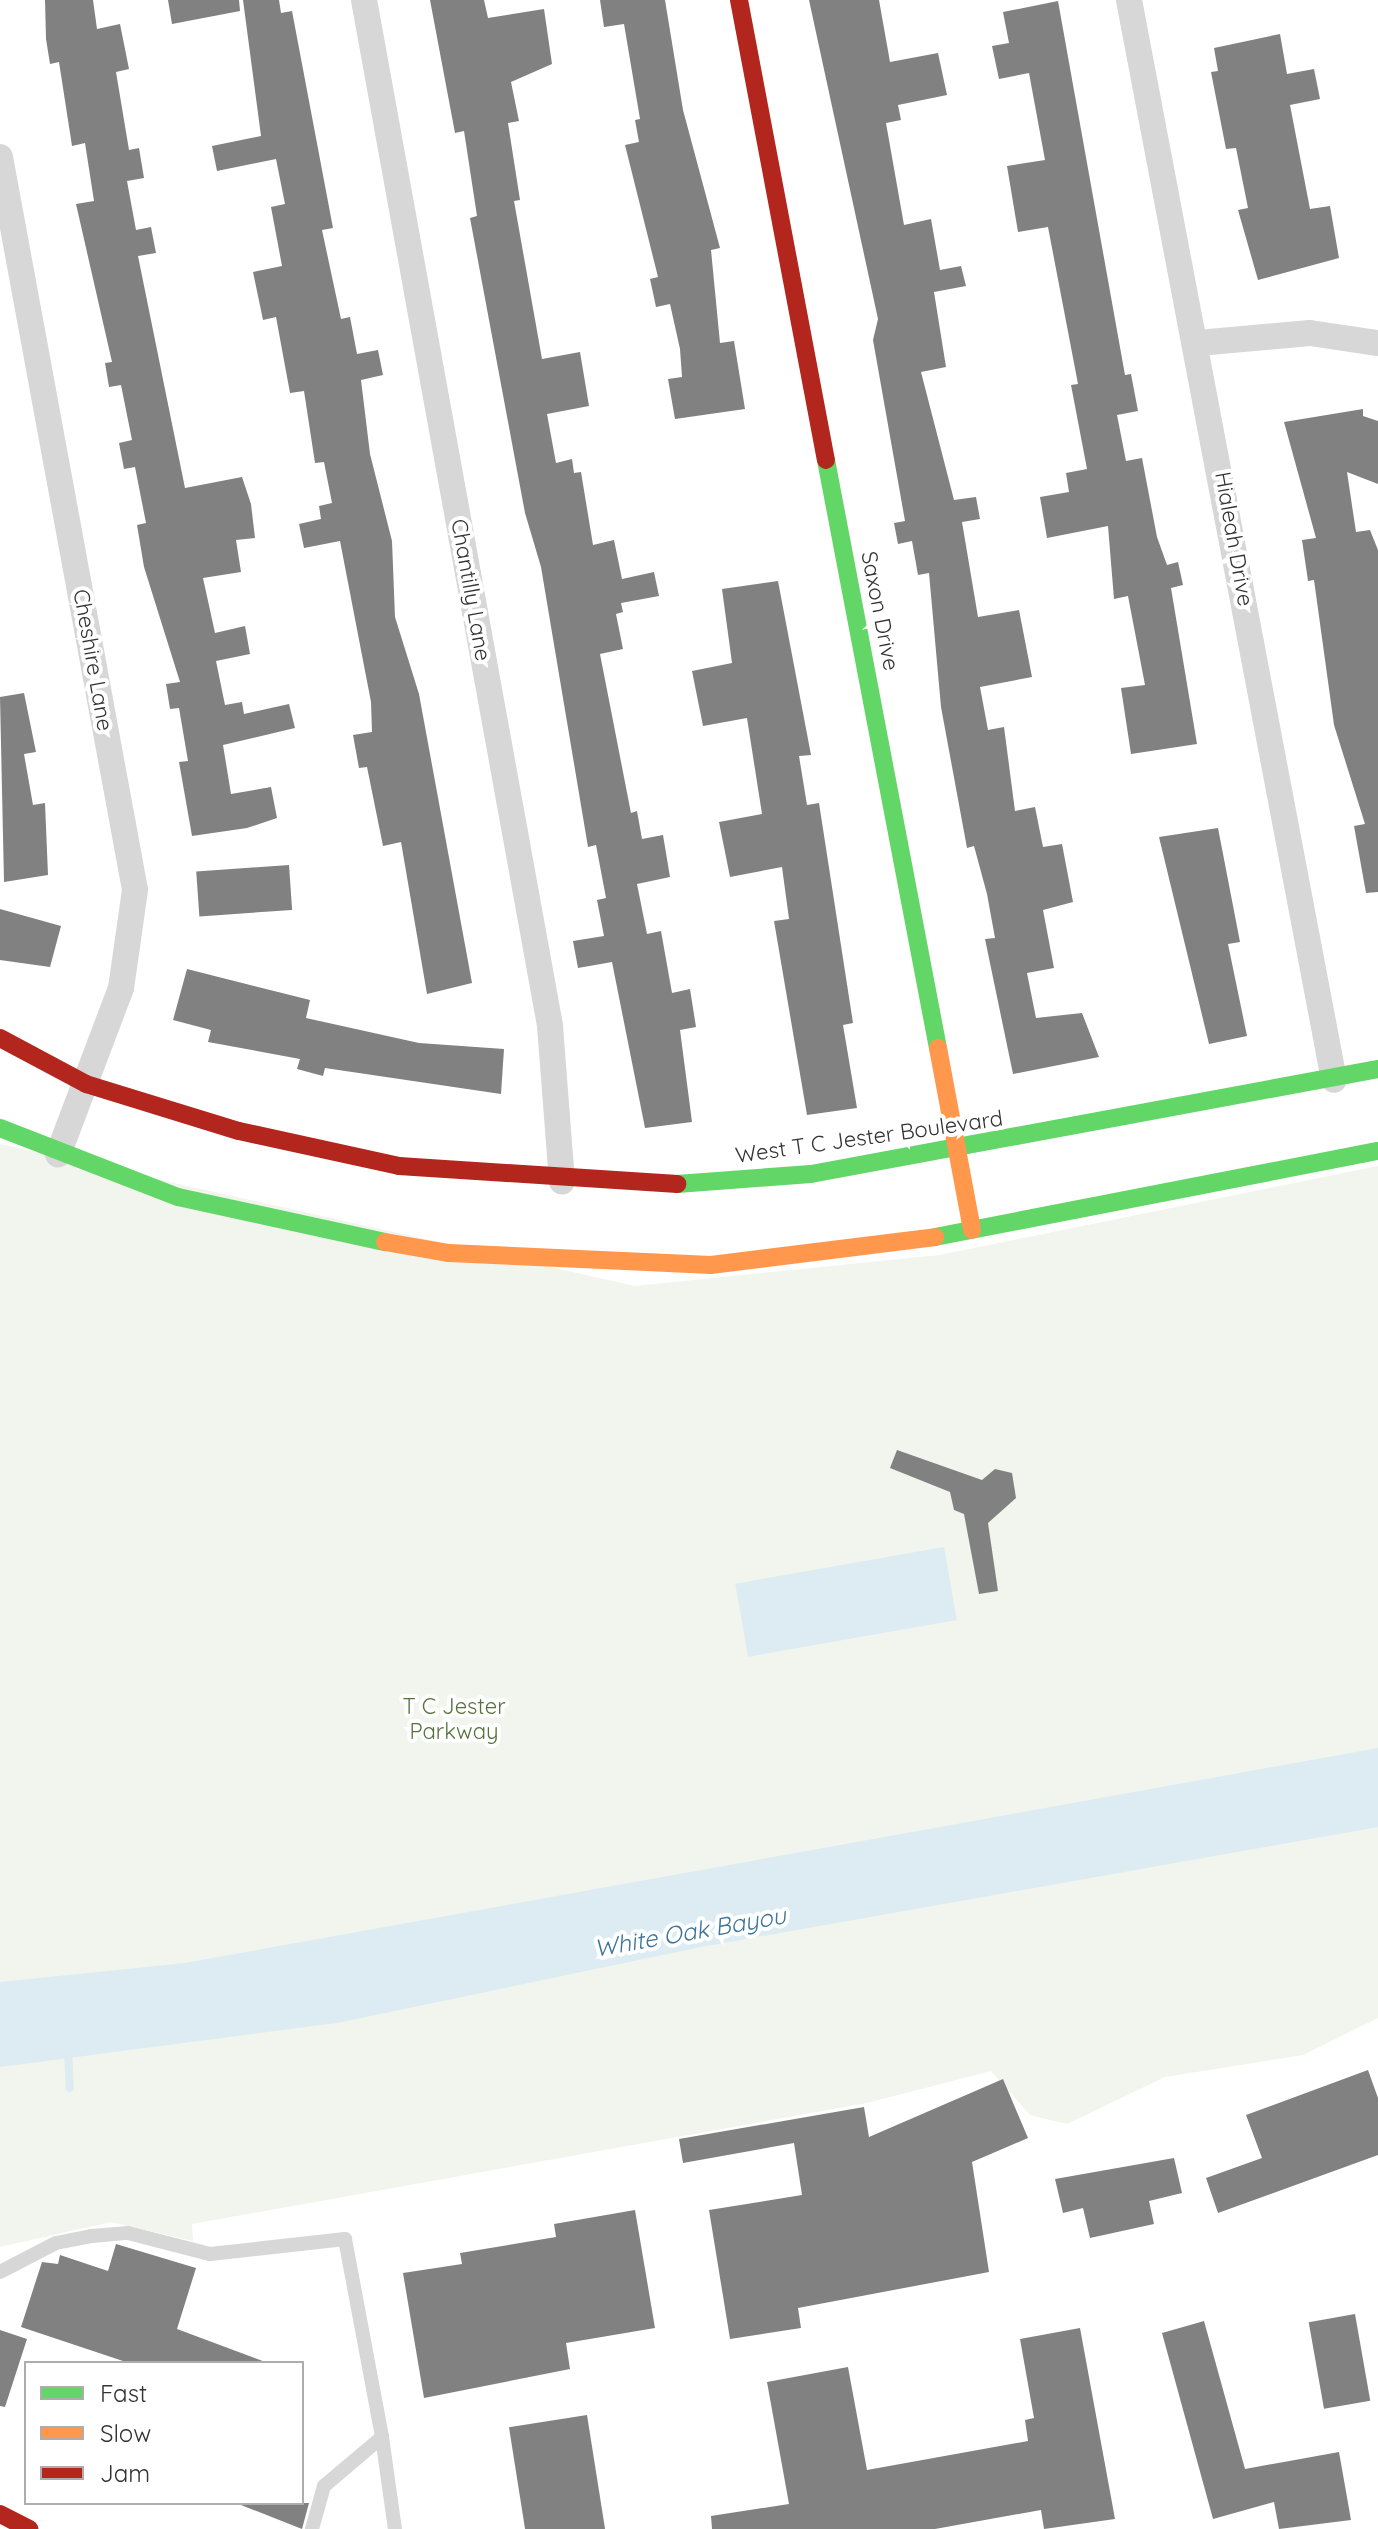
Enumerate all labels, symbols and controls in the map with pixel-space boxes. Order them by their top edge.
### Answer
street label: Hialeah Drive [1209,470,1259,608]
street label: Chantilly Lane [446,517,496,663]
street label: Saxon Drive [855,549,905,673]
street label: Cheshire Lane [68,587,118,733]
street label: West T C Jester Boulevard [734,1105,1004,1169]
park label: T C Jester Parkway [402,1693,506,1744]
water label: White Oak Bayou [592,1901,788,1963]
legend [24,2361,304,2505]
text: Fast [100,2378,147,2408]
text: Slow [100,2418,151,2448]
text: Jam [100,2458,150,2488]

